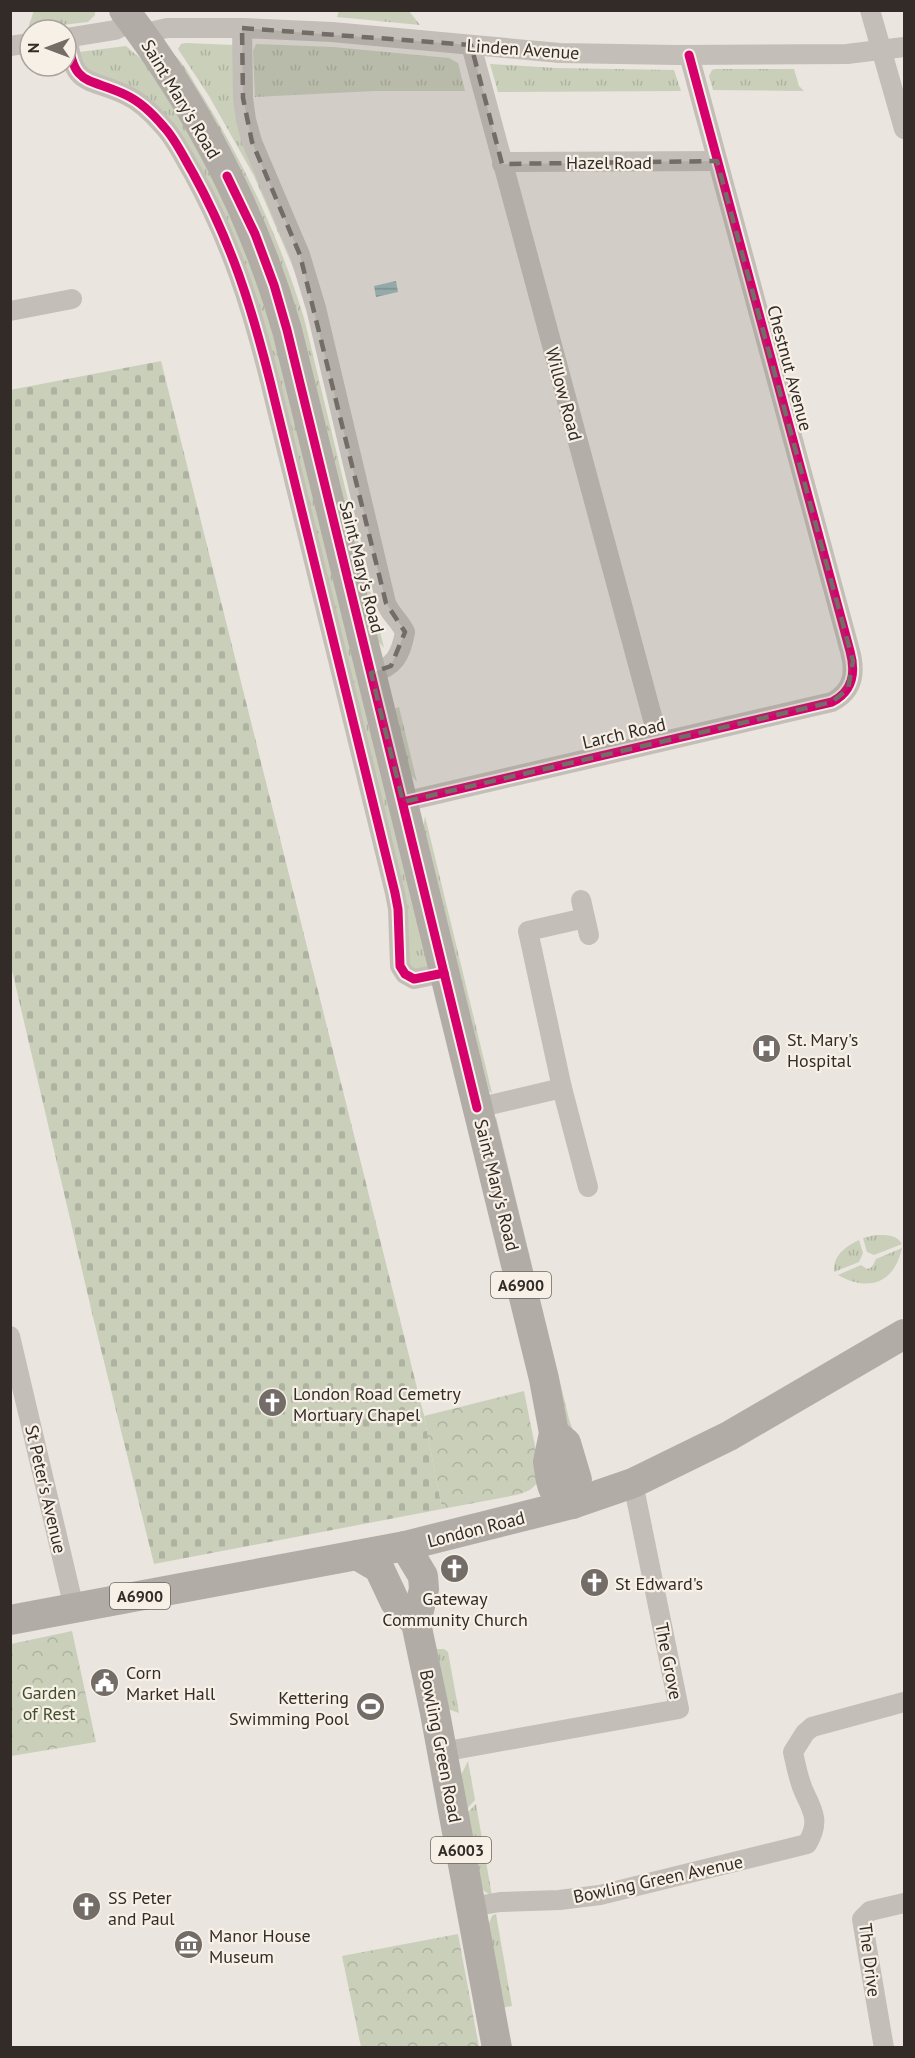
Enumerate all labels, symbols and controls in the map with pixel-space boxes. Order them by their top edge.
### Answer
north arrow [18,18,78,78]
street label: Linden Avenue [466,34,580,64]
street label: Saint Mary's Road [136,35,226,163]
text: N [23,43,43,53]
street label: Hazel Road [566,151,652,174]
street label: Chestnut Avenue [762,303,818,433]
street label: Willow Road [541,345,587,443]
street label: Saint Mary's Road [335,499,389,635]
street label: Larch Road [580,712,668,754]
place label: St. Mary's Hospital [787,1028,858,1072]
hospital icon: St. Mary's Hospital [750,1033,782,1065]
street label: Saint Mary's Road [470,1117,524,1253]
road number: A6900 [491,1272,551,1298]
place label: London Road Cemetry Mortuary Chapel [293,1382,461,1426]
church icon: London Road Cemetry Mortuary Chapel [256,1387,288,1419]
street label: St Peter's Avenue [20,1423,72,1555]
street label: London Road [425,1506,527,1552]
church icon: Gateway Community Church [439,1553,471,1585]
church icon: St Edward's [578,1567,610,1599]
place label: St Edward's [615,1572,703,1595]
road number: A6900 [110,1583,170,1609]
place label: Gateway Community Church [382,1587,528,1631]
street label: The Grove [650,1621,688,1701]
place label: Corn Market Hall [126,1661,216,1705]
public building icon: Corn Market Hall [89,1666,121,1698]
street label: Bowling Green Road [415,1667,467,1825]
park label: Garden of Rest [22,1681,76,1725]
place label: Kettering Swimming Pool [229,1686,350,1730]
sports icon: Kettering Swimming Pool [354,1691,386,1723]
road number: A6003 [431,1837,491,1863]
street label: Bowling Green Avenue [571,1850,745,1908]
place label: SS Peter and Paul [108,1886,175,1930]
church icon: SS Peter and Paul [71,1891,103,1923]
street label: The Drive [854,1922,886,1998]
place label: Manor House Museum [209,1924,311,1968]
museum icon: Manor House Museum [172,1929,204,1961]

